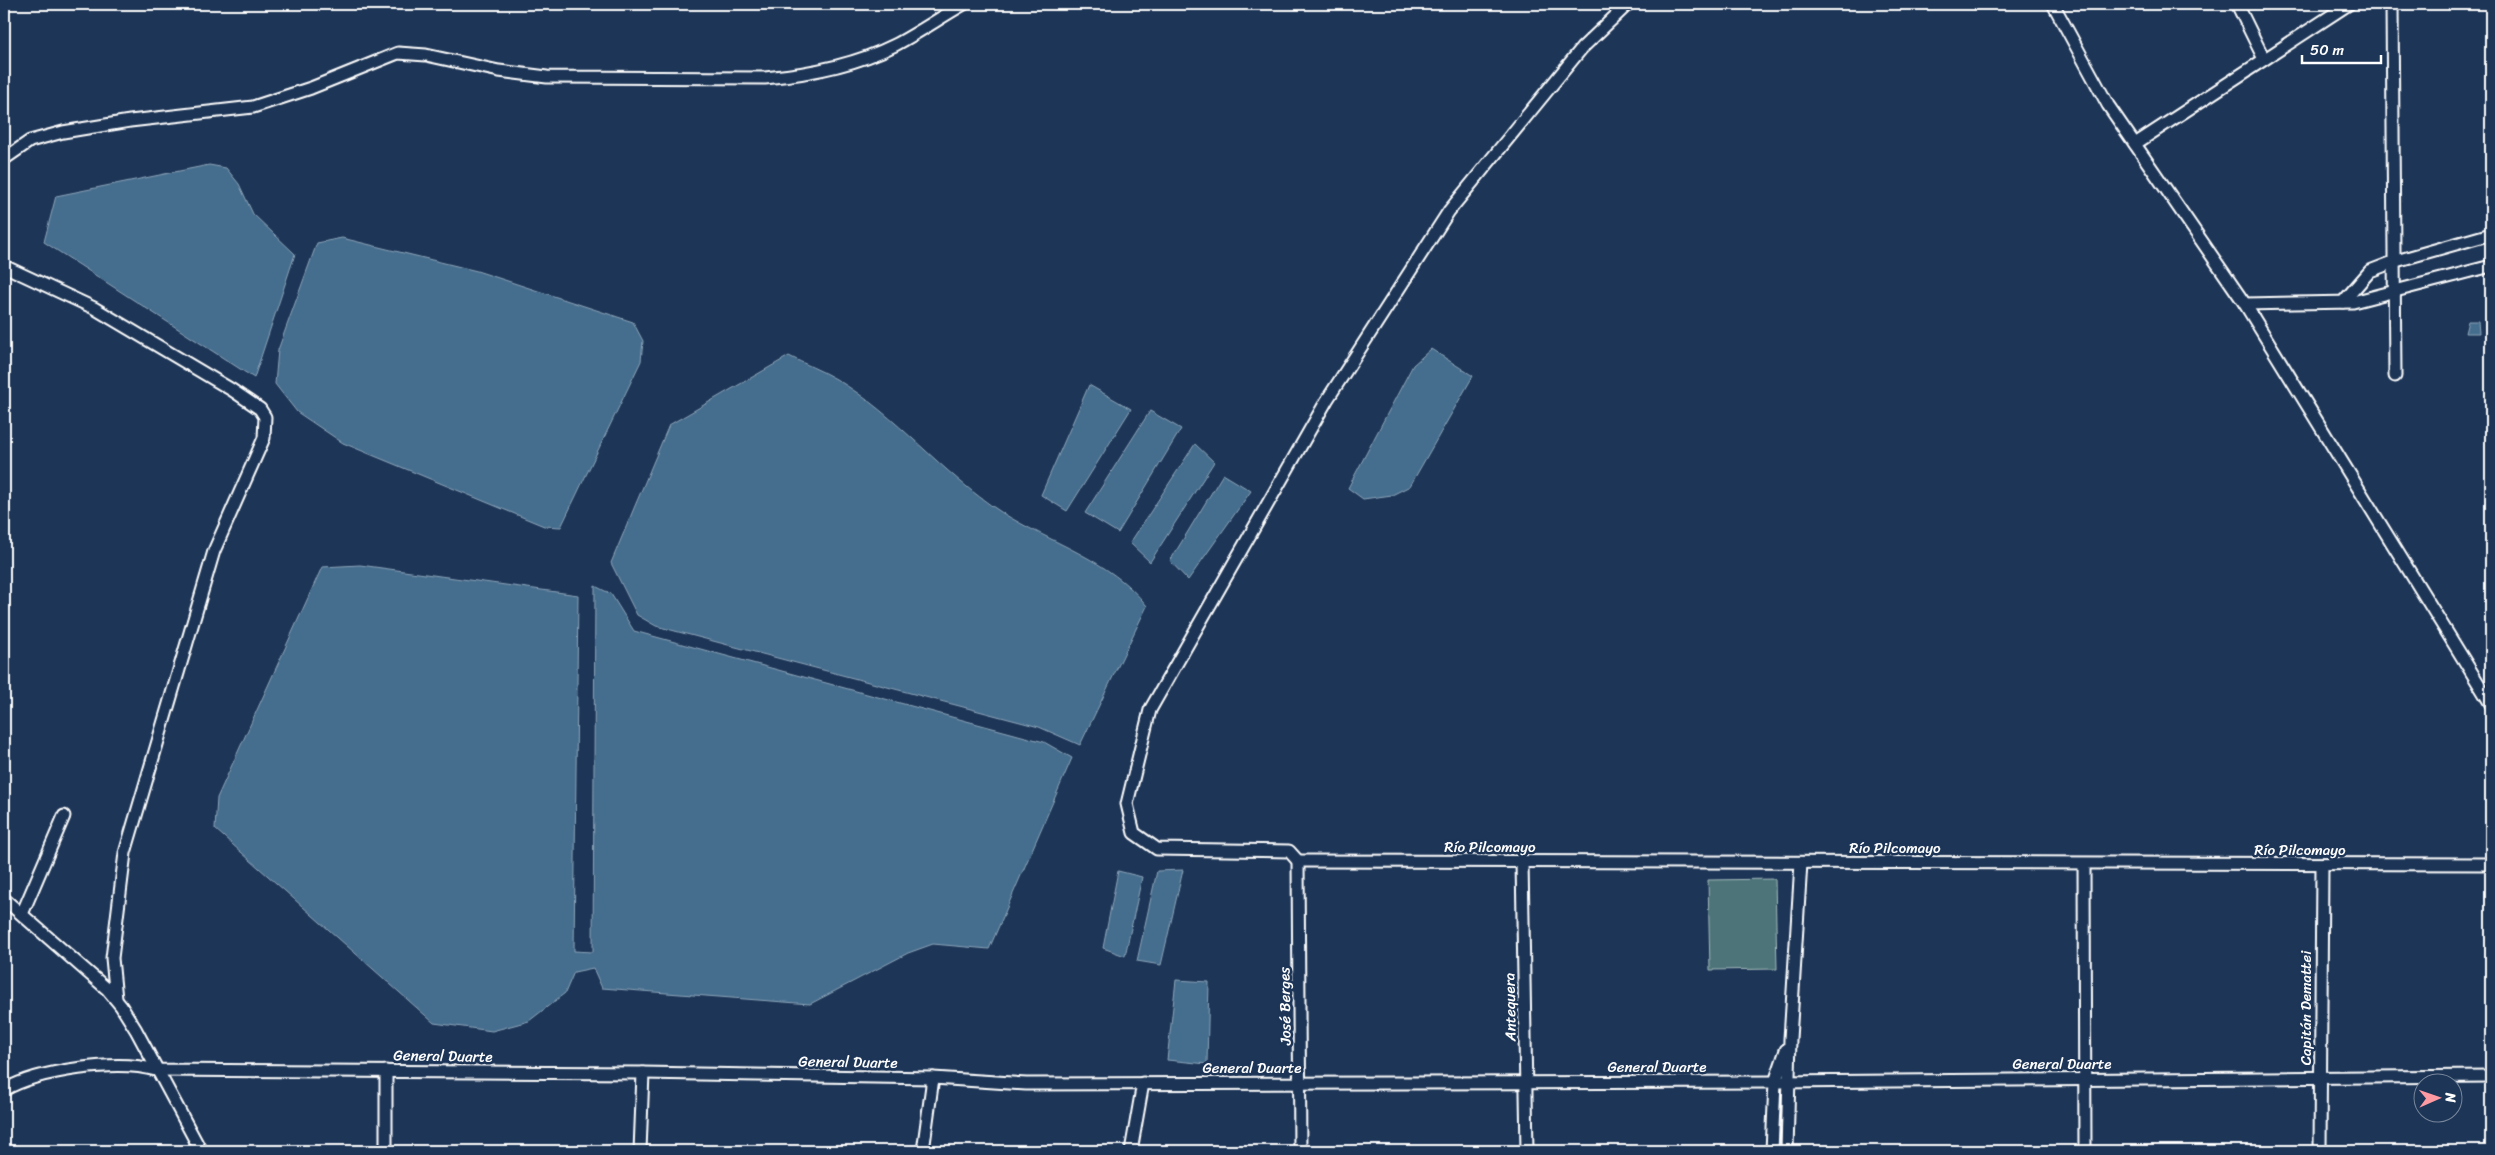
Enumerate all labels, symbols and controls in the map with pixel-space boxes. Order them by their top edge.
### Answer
scale bar [2302,32,2381,64]
text: 50 m [2310,37,2345,63]
street label: Río Pilcomayo [1444,834,1536,860]
street label: Río Pilcomayo [1849,835,1941,861]
street label: Río Pilcomayo [2254,837,2346,863]
street label: Capitán Demattei [2293,950,2319,1065]
street label: José Berges [1271,967,1299,1046]
street label: Antequera [1496,972,1524,1042]
street label: General Duarte [393,1042,493,1070]
street label: General Duarte [798,1048,898,1076]
street label: General Duarte [2012,1051,2112,1077]
street label: General Duarte [1607,1054,1707,1080]
street label: General Duarte [1202,1055,1302,1081]
north arrow [2412,1072,2462,1122]
text: N [2438,1091,2463,1103]

